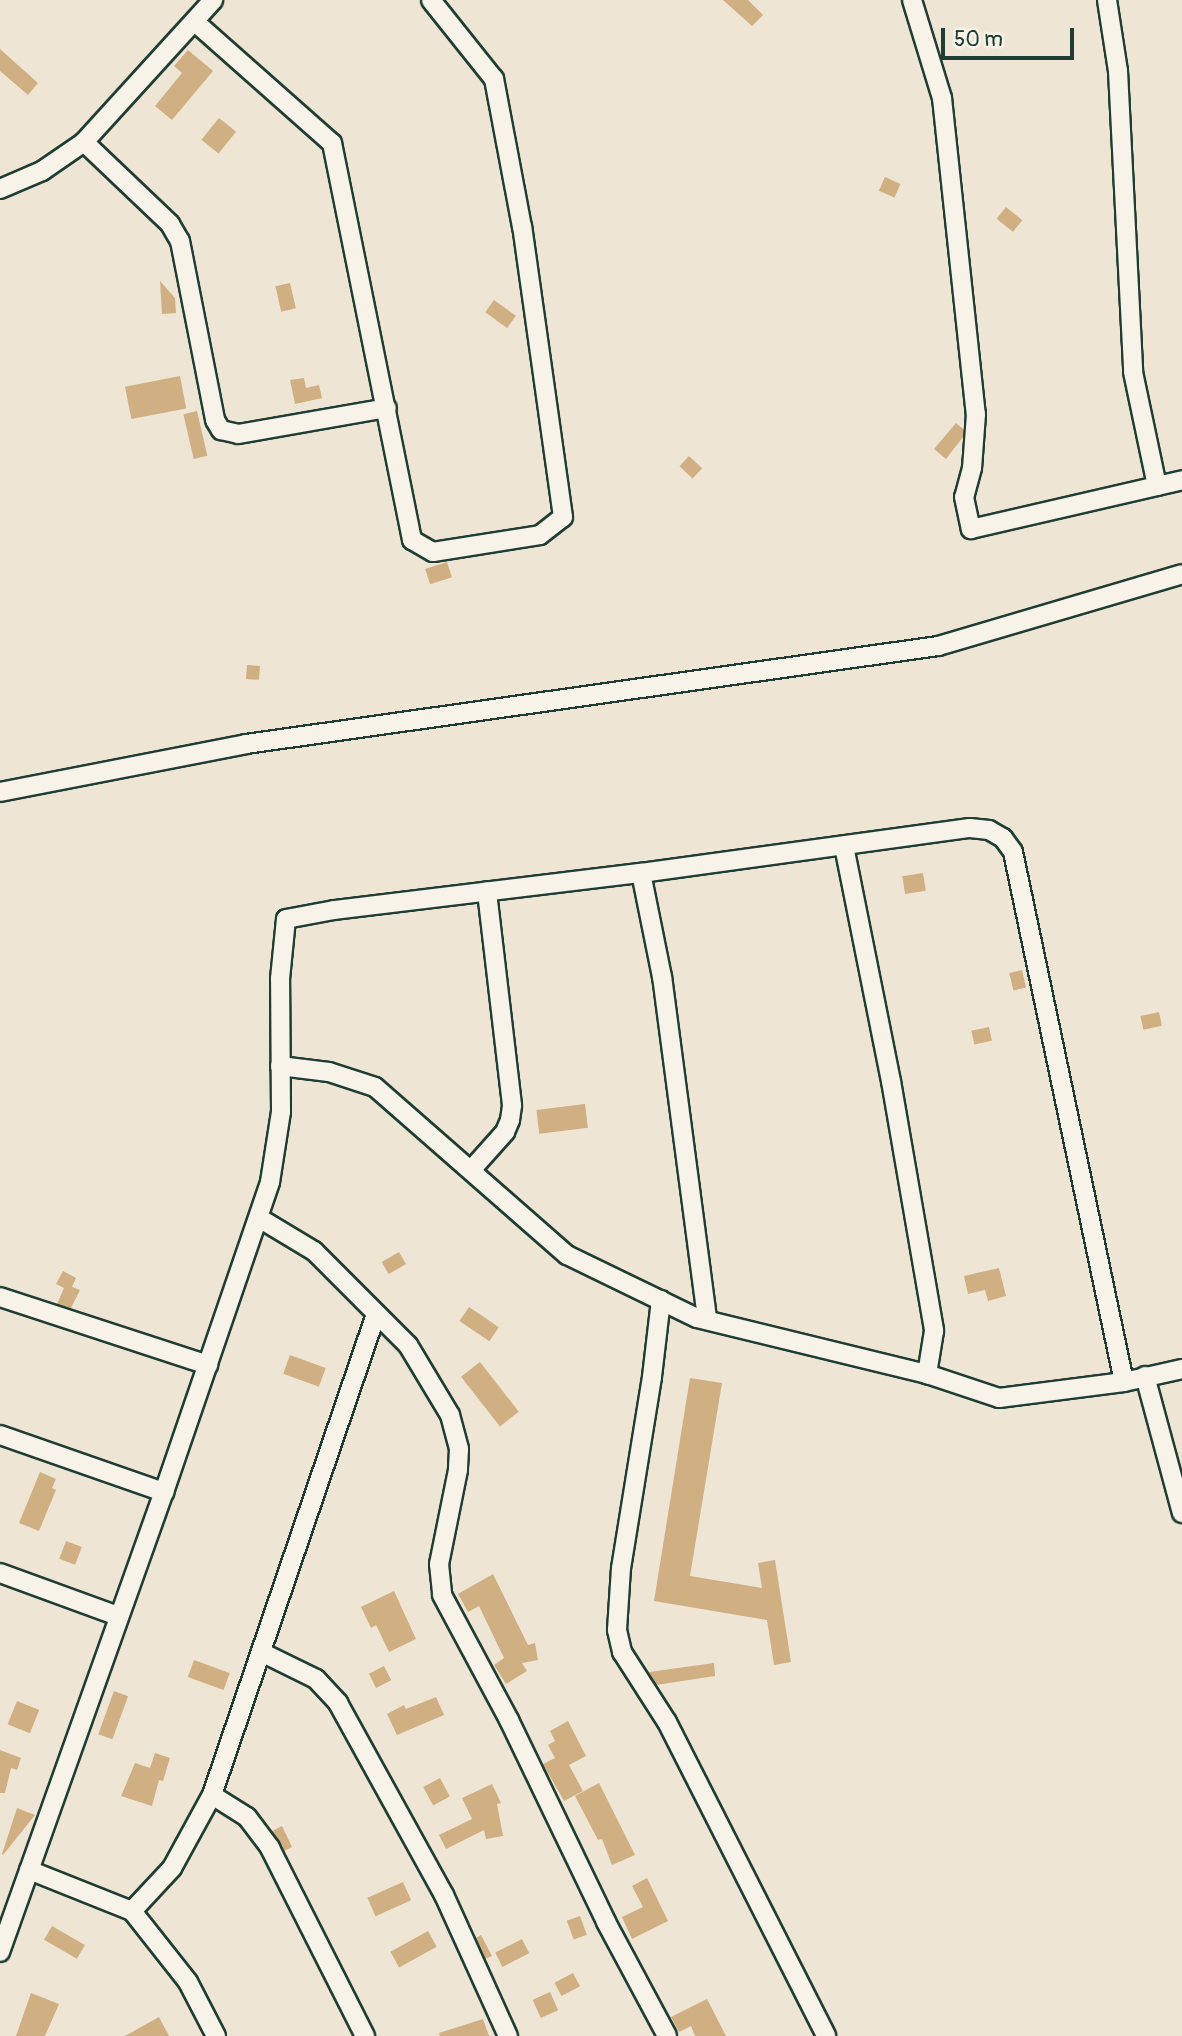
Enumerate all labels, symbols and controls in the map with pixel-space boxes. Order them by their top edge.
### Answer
scale bar [944,14,1077,58]
text: 50 m [954,26,1003,53]

